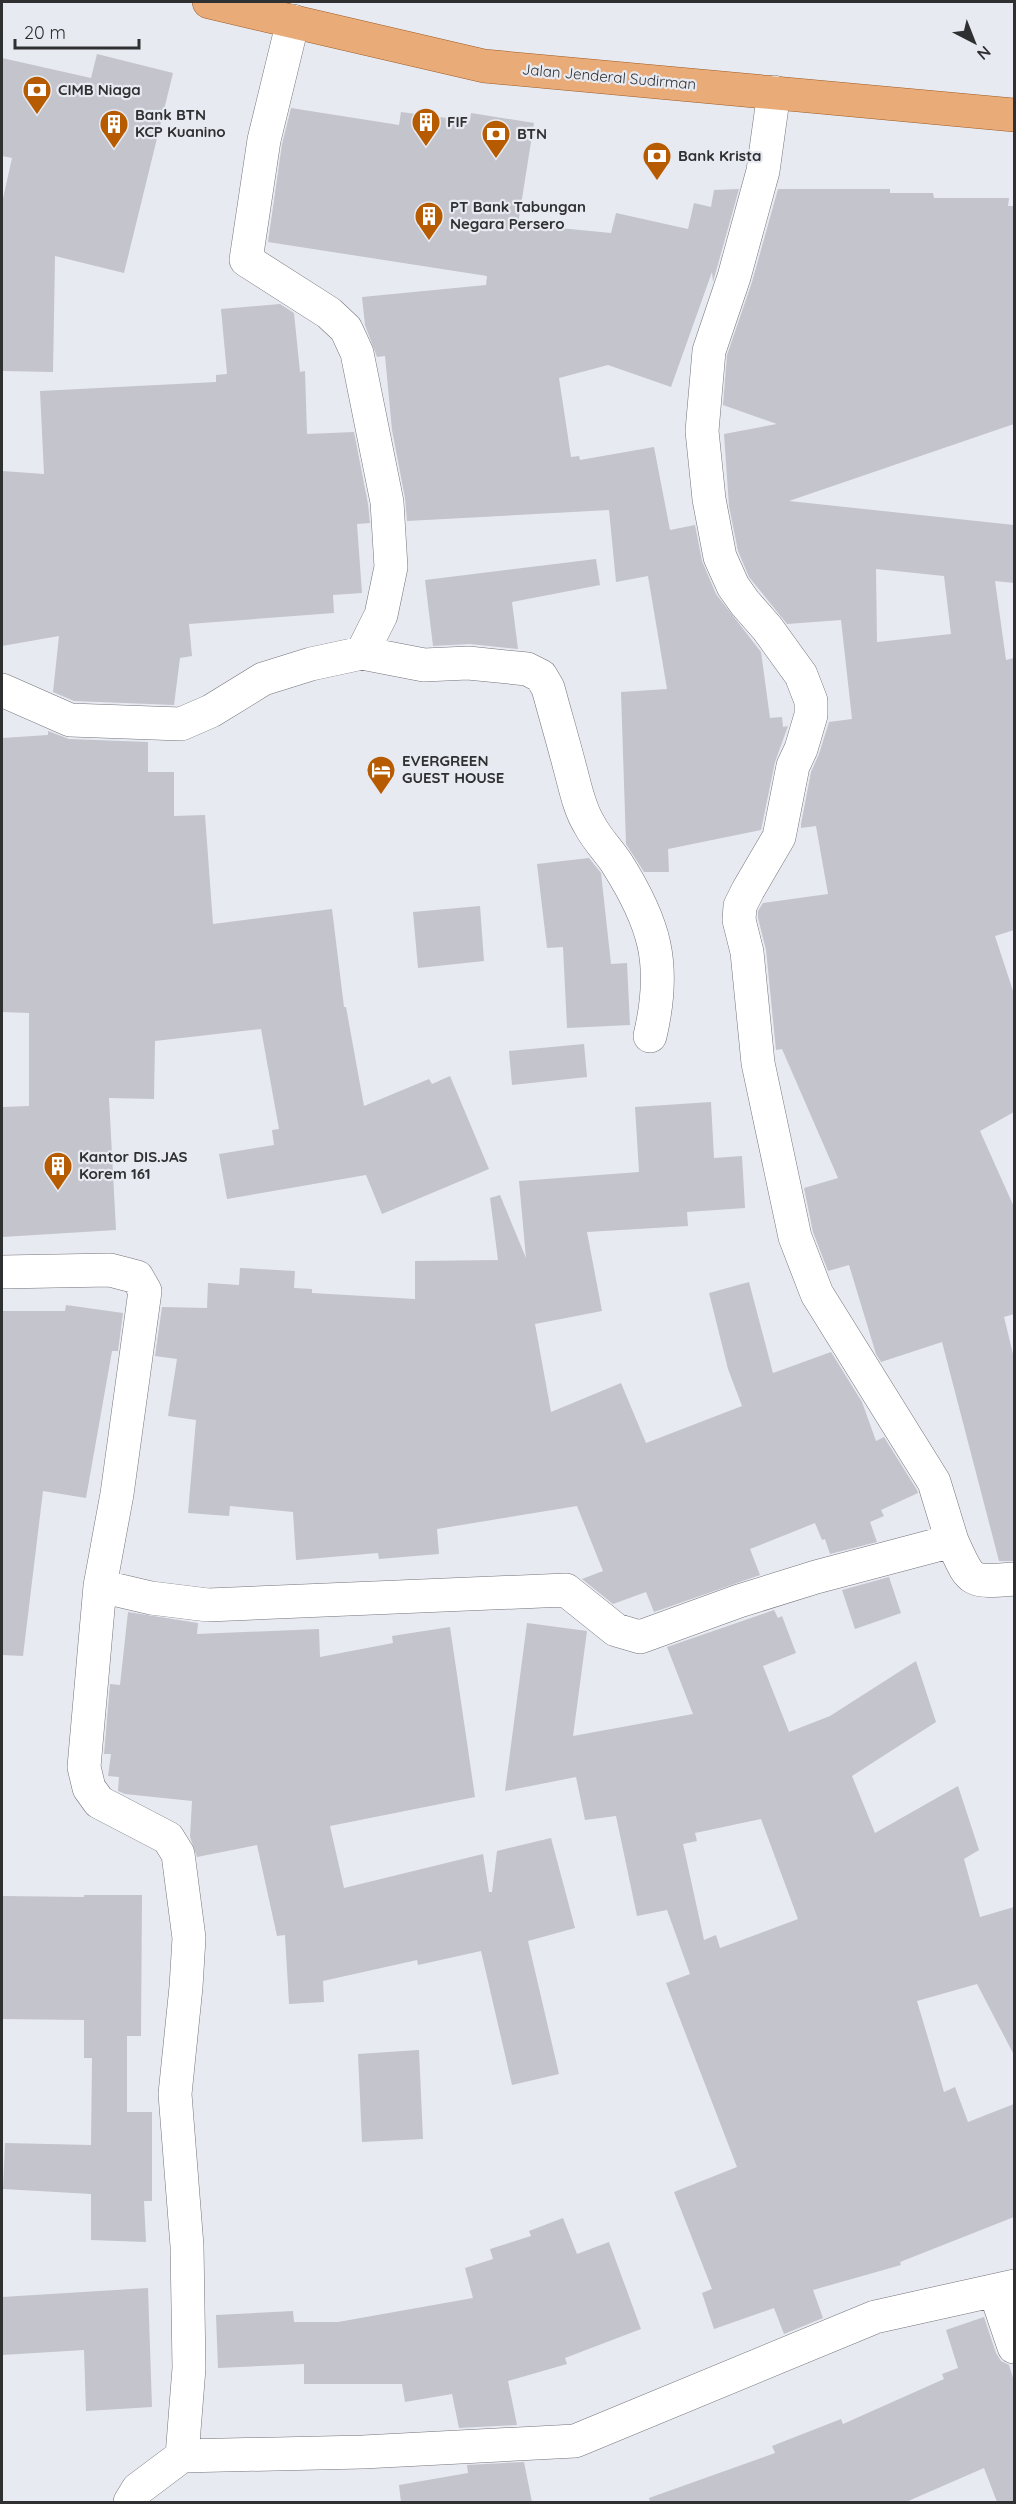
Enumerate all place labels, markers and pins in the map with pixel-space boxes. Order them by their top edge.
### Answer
bank icon: CIMB Niaga [21,74,53,116]
place label: CIMB Niaga [58,80,141,99]
place label: Bank BTN KCP Kuanino [135,105,226,141]
building icon: FIF [410,106,442,148]
building icon: Bank BTN KCP Kuanino [98,108,130,150]
place label: FIF [447,112,468,131]
bank icon: BTN [480,118,512,160]
place label: BTN [517,124,547,143]
bank icon: Bank Krista [641,140,673,182]
place label: Bank Krista [678,146,761,165]
place label: PT Bank Tabungan Negara Persero [450,197,586,233]
building icon: PT Bank Tabungan Negara Persero [413,200,445,242]
place label: EVERGREEN GUEST HOUSE [402,751,504,787]
hotel icon: EVERGREEN GUEST HOUSE [365,754,397,796]
place label: Kantor DIS.JAS Korem 161 [79,1147,187,1183]
building icon: Kantor DIS.JAS Korem 161 [42,1150,74,1192]

